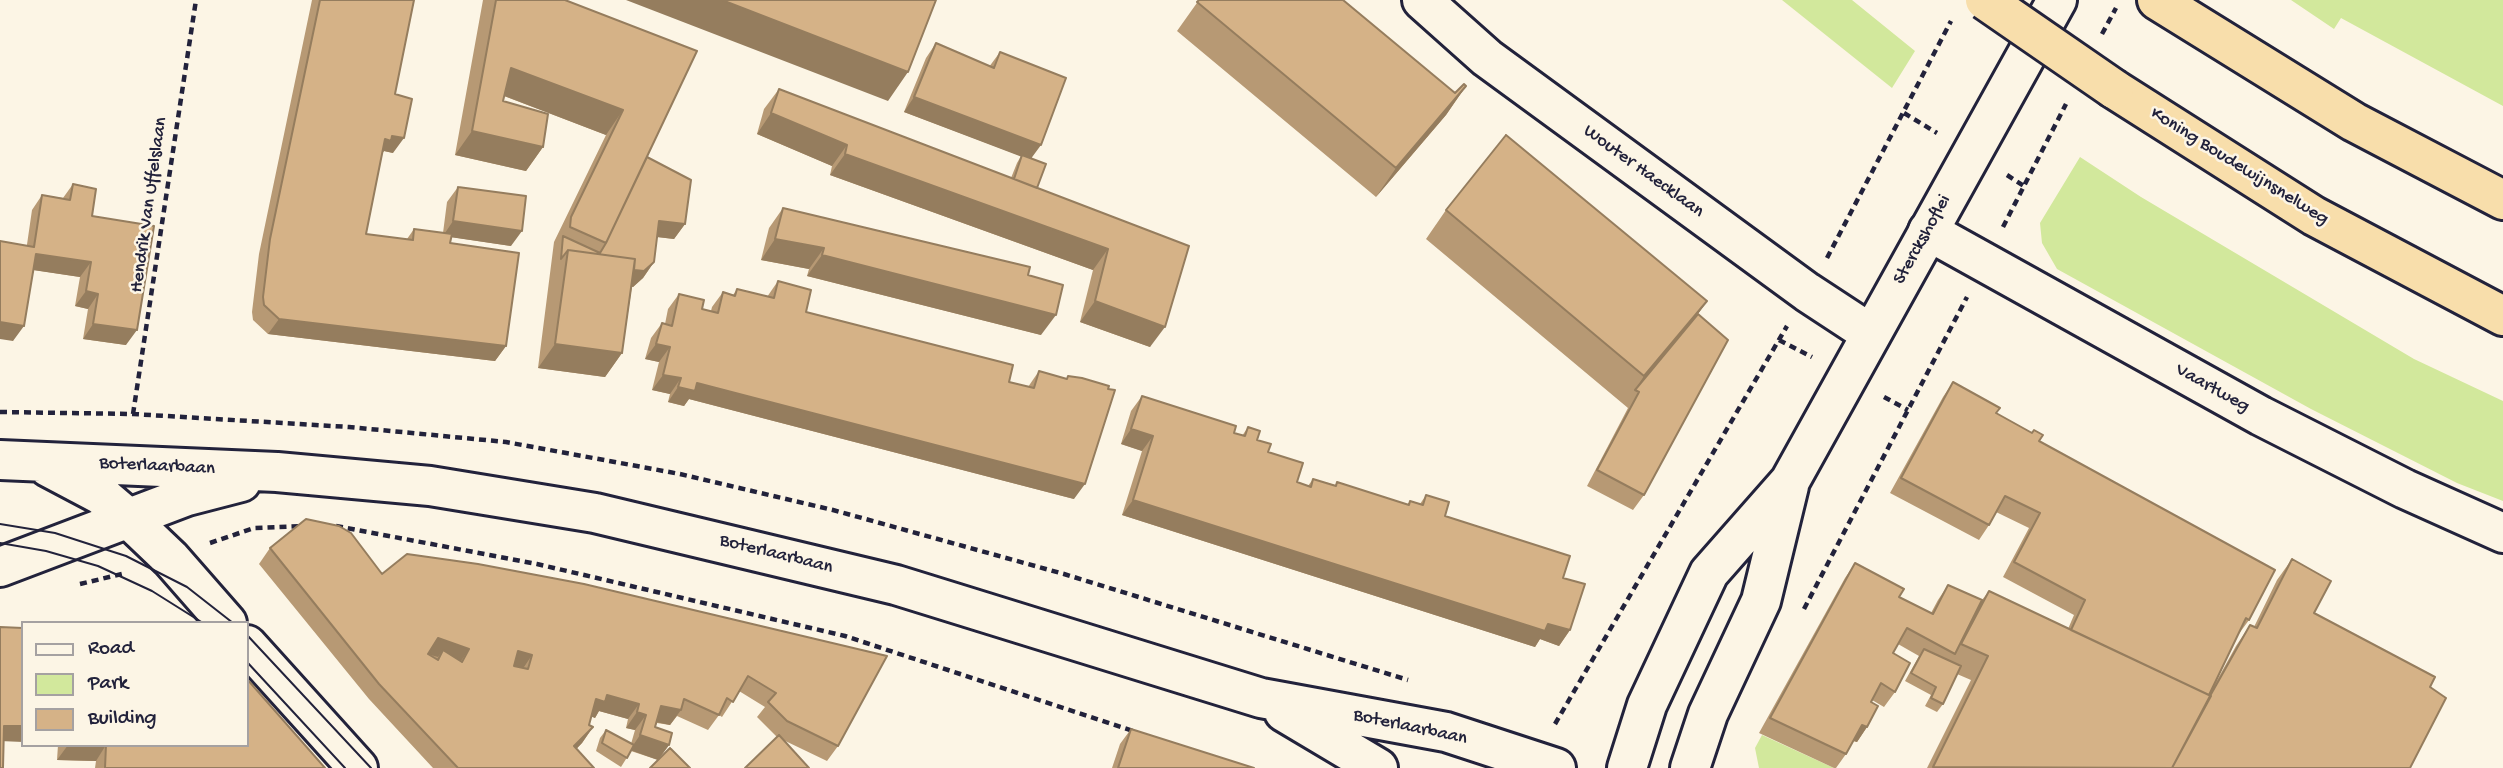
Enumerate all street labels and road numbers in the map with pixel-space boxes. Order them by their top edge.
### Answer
street label: Koning Boudewijnsnelweg [2146,103,2332,231]
street label: Hendrik Van Uffelslaan [126,116,174,294]
street label: Wouter Haecklaan [1578,120,1708,224]
street label: Sterckshoflei [1889,191,1957,289]
street label: Vaartweg [2171,359,2253,419]
street label: Boterlaarbaan [98,453,216,481]
street label: Boterlaarbaan [717,530,835,580]
street label: Boterlaarbaan [1351,705,1469,751]

